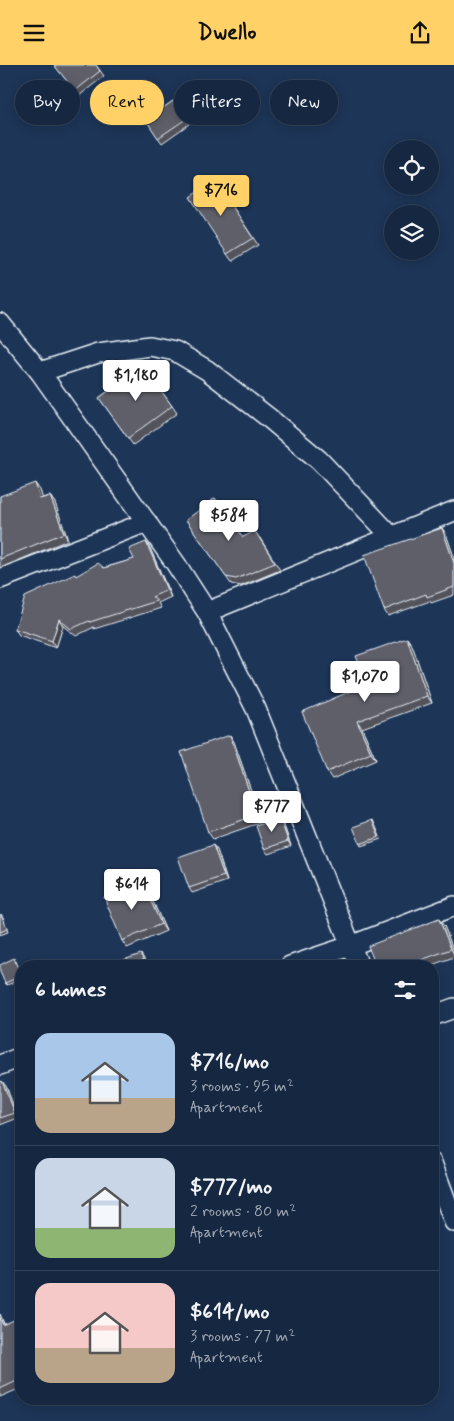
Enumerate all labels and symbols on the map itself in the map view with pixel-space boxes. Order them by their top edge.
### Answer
pin: $716 [191,175,251,217]
pin: $1,180 [95,359,177,402]
pin: $584 [199,499,259,542]
pin: $1,070 [324,661,406,703]
pin: $777 [242,791,302,833]
pin: $614 [102,869,162,911]

